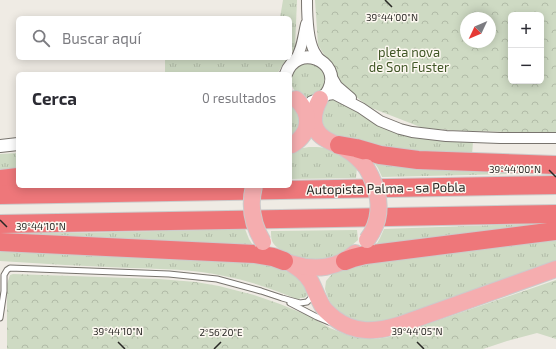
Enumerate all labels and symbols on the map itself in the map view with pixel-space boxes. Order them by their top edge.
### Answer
text: 39°44'00"N [366,11,418,23]
north arrow [460,12,496,48]
park label: pleta nova de Son Fuster [369,44,449,75]
text: 39°44'00"N [489,163,541,175]
street label: Autopista Palma - sa Pobla [306,179,466,197]
text: 39°44'10"N [16,220,66,232]
text: 39°44'10"N [93,325,143,337]
text: 39°44'05"N [391,325,443,337]
text: 2°56'20"E [199,326,243,338]

